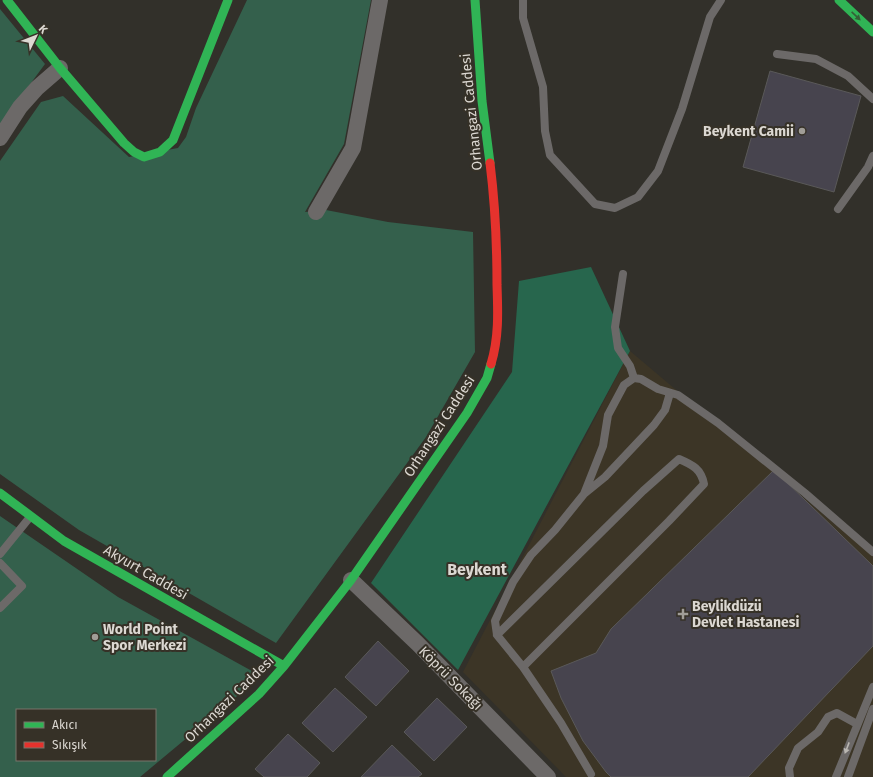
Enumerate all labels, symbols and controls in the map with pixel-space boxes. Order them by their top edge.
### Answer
one-way arrow [851,11,861,21]
north arrow [16,16,56,56]
text: K [36,23,51,37]
street label: Orhangazi Caddesi [457,53,486,171]
place label: Beykent Camii [703,123,794,140]
marker: Beykent Camii [797,126,807,136]
street label: Orhangazi Caddesi [400,372,479,480]
street label: Akyurt Caddesi [101,541,191,603]
district label: Beykent [447,560,508,579]
place label: Beylikdüzü Devlet Hastanesi [692,598,800,631]
marker: Beylikdüzü Devlet Hastanesi [677,608,689,620]
place label: World Point Spor Merkezi [103,621,186,654]
marker: World Point Spor Merkezi [90,632,100,642]
street label: Köprü Sokağı [415,643,486,714]
street label: Orhangazi Caddesi [181,652,278,746]
legend [16,709,156,761]
text: Akıcı [52,718,78,732]
text: Sıkışık [52,738,87,752]
one-way arrow [844,743,850,755]

